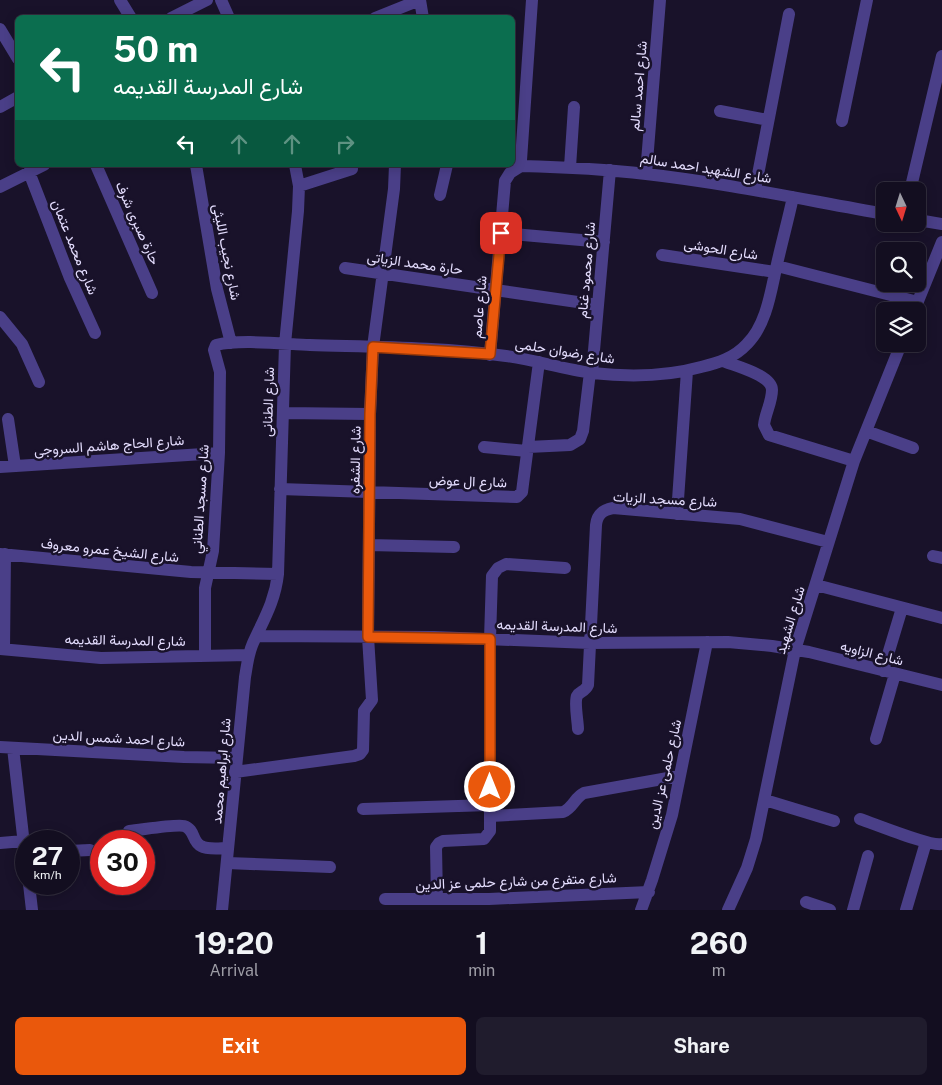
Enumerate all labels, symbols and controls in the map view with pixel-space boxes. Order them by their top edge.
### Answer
text: 50 m [113,29,198,70]
icon: left [30,35,95,100]
street label: شارع احمد سالم [626,40,653,132]
text: شارع المدرسة القديمه [113,73,303,99]
icon: left [172,130,200,158]
icon: ahead [225,130,253,158]
icon: ahead [278,130,306,158]
icon: right [331,130,359,158]
street label: شارع الشهيد احمد سالم [639,150,773,189]
street label: حارة صبرى شرف [112,179,164,268]
north arrow [876,182,926,232]
map controls [876,182,926,352]
street label: شارع محمد عتمان [46,197,101,298]
street label: شارع نجيب الليثى [207,203,244,302]
pin [480,212,522,254]
icon: arrive [487,219,515,247]
street label: شارع محمود غنام [574,221,601,319]
street label: شارع الحوشى [682,235,759,266]
button: search [876,242,926,292]
street label: حارة محمد الزياتى [366,248,464,279]
street label: شارع عاصم [468,275,493,339]
button: layers [876,302,926,352]
street label: شارع رضوان حلمى [514,335,616,370]
street label: شارع الطنانى [259,367,280,437]
street label: شارع الشفره [346,426,367,494]
street label: شارع الحاج هاشم السروجى [33,432,185,461]
street label: شارع مسجد الطناني [188,444,216,554]
street label: شارع ال عوض [429,472,507,493]
street label: شارع مسجد الزيات [612,488,717,513]
street label: شارع الشيخ عمرو معروف [40,535,180,568]
street label: شارع الشهيد [772,584,811,657]
street label: شارع المدرسة القديمه [496,616,618,639]
street label: شارع المدرسة القديمه [64,631,186,652]
street label: شارع الزاويه [838,637,905,671]
street label: شارع ابراهيم محمد [208,717,237,825]
street label: شارع حلمى عز الدين [644,718,687,831]
street label: شارع احمد شمس الدين [52,727,186,752]
position arrow [463,760,515,812]
speed limit sign: 30 [90,830,155,895]
text: 27 [32,841,63,871]
text: km/h [33,868,62,882]
street label: شارع متفرع من شارع حلمى عز الدين [415,869,617,896]
text: 19:20 [194,925,274,961]
text: 1 [475,925,488,961]
text: 260 [690,925,748,961]
text: Arrival [209,961,259,980]
text: min [468,961,495,980]
text: m [712,961,726,980]
button: Exit [15,1017,466,1075]
button: Share [476,1017,927,1075]

